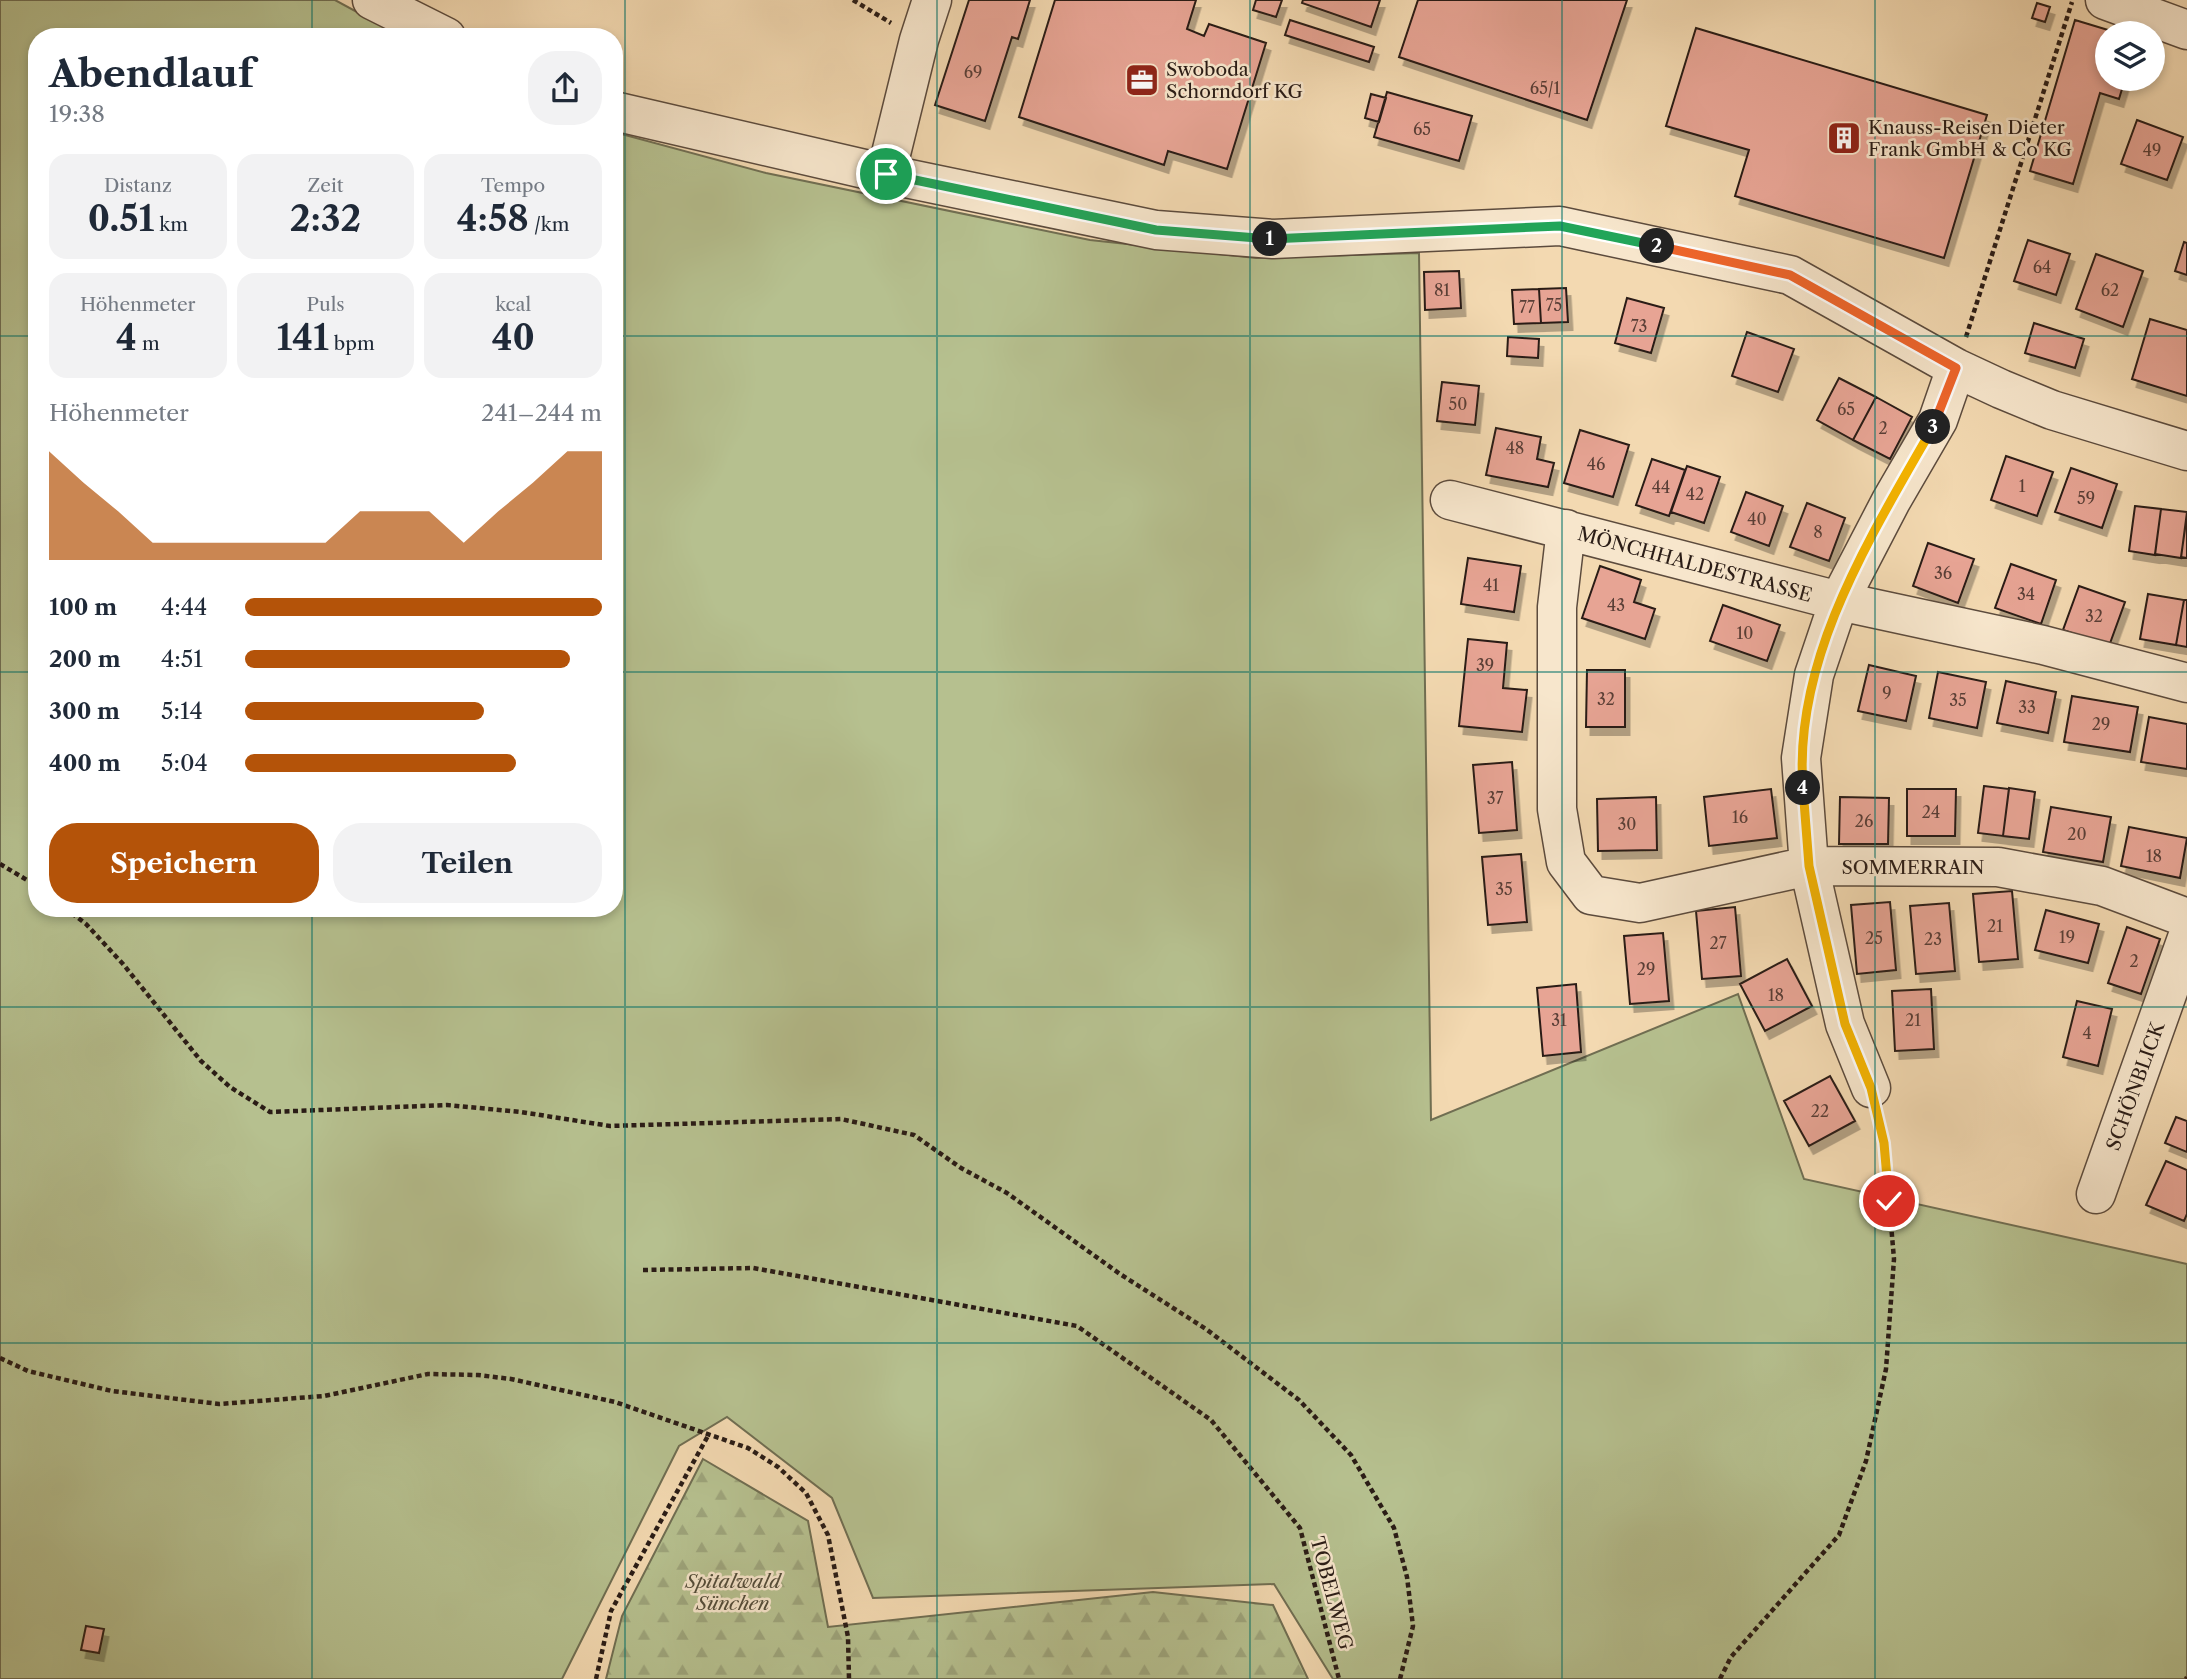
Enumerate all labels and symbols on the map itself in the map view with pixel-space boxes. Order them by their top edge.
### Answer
place label: Swoboda Schorndorf KG [1166,58,1303,103]
office icon: Swoboda Schorndorf KG [1123,61,1161,99]
house number: 69 [964,62,982,82]
house number: 65/1 [1530,78,1560,98]
place label: Knauss-Reisen Dieter Frank GmbH & Co KG [1868,116,2072,161]
house number: 65 [1413,119,1431,139]
building icon: Knauss-Reisen Dieter Frank GmbH & Co KG [1825,119,1863,157]
house number: 49 [2143,140,2161,160]
pin [856,144,916,204]
pin: 1 [1252,222,1288,256]
pin: 2 [1640,229,1674,264]
house number: 64 [2033,257,2051,277]
house number: 81 [1434,280,1450,300]
house number: 62 [2101,280,2119,300]
house number: 75 [1546,295,1562,315]
house number: 77 [1519,297,1535,317]
house number: 73 [1631,316,1647,336]
house number: 50 [1449,394,1467,414]
house number: 65 [1837,399,1855,419]
pin: 3 [1916,410,1951,444]
house number: 2 [1878,418,1888,438]
house number: 48 [1506,438,1524,458]
house number: 46 [1587,454,1605,474]
house number: 1 [2019,476,2026,496]
house number: 44 [1652,477,1670,497]
house number: 42 [1686,484,1704,504]
house number: 59 [2077,488,2095,508]
house number: 40 [1747,509,1767,529]
street label: MÖNCHHALDESTRASSE [1575,522,1815,607]
house number: 8 [1813,522,1823,542]
house number: 36 [1934,563,1952,583]
house number: 41 [1483,575,1499,595]
house number: 34 [2017,584,2035,604]
house number: 43 [1607,595,1625,615]
house number: 32 [2085,606,2103,626]
house number: 10 [1737,623,1753,643]
house number: 39 [1476,655,1494,675]
house number: 9 [1882,683,1892,703]
house number: 32 [1597,689,1615,709]
house number: 35 [1949,690,1967,710]
house number: 33 [2018,697,2036,717]
house number: 29 [2092,714,2110,734]
pin: 4 [1786,770,1820,806]
house number: 37 [1487,788,1503,808]
house number: 24 [1922,802,1940,822]
house number: 16 [1732,807,1748,827]
house number: 26 [1855,811,1873,831]
house number: 30 [1618,814,1636,834]
house number: 20 [2067,824,2087,844]
house number: 18 [2146,846,2162,866]
street label: SOMMERRAIN [1841,856,1985,879]
house number: 35 [1495,879,1513,899]
house number: 21 [1987,916,2003,936]
house number: 19 [2059,927,2075,947]
house number: 25 [1865,928,1883,948]
house number: 23 [1924,929,1942,949]
house number: 27 [1709,933,1727,953]
house number: 2 [2129,951,2139,971]
house number: 29 [1637,959,1655,979]
house number: 18 [1768,985,1784,1005]
house number: 31 [1551,1010,1567,1030]
house number: 21 [1905,1010,1921,1030]
street label: SCHÖNBLICK [2102,1017,2170,1154]
house number: 4 [2082,1023,2092,1043]
house number: 22 [1811,1101,1829,1121]
pin [1859,1171,1919,1231]
street label: TOBELWEG [1305,1534,1358,1652]
park label: Spitalwald Sünchen [685,1570,782,1615]

